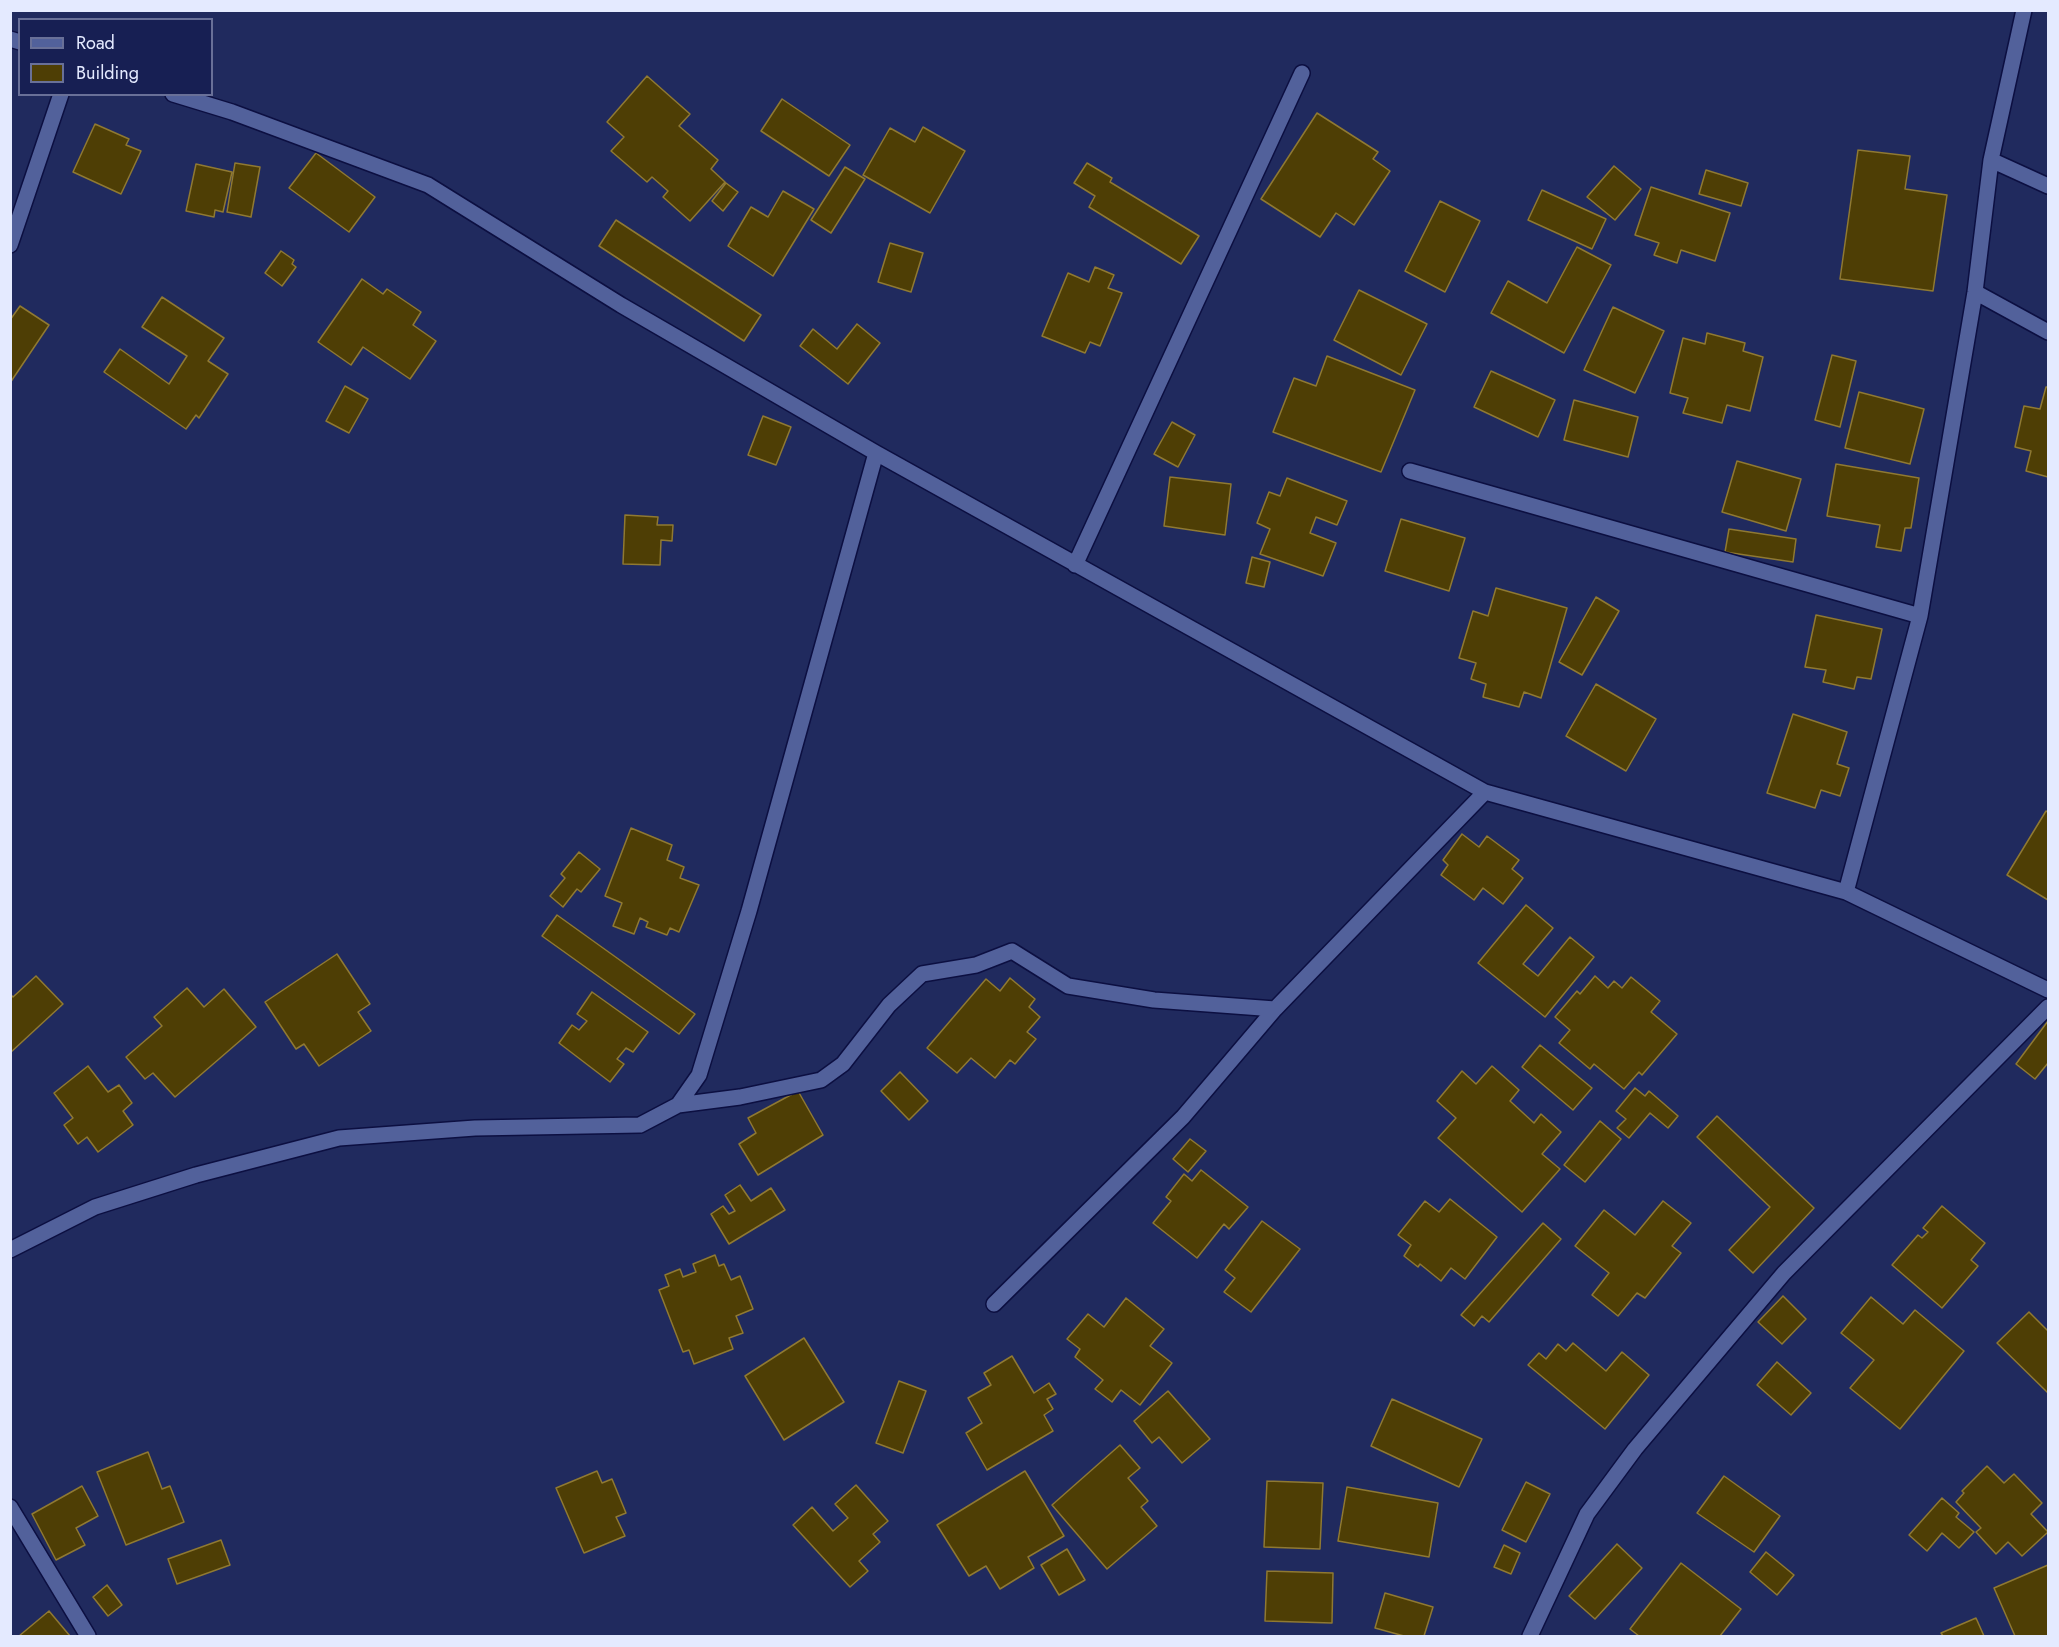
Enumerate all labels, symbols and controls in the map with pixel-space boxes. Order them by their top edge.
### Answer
legend [18,18,213,96]
text: Road [76,30,115,56]
text: Building [76,60,139,86]

